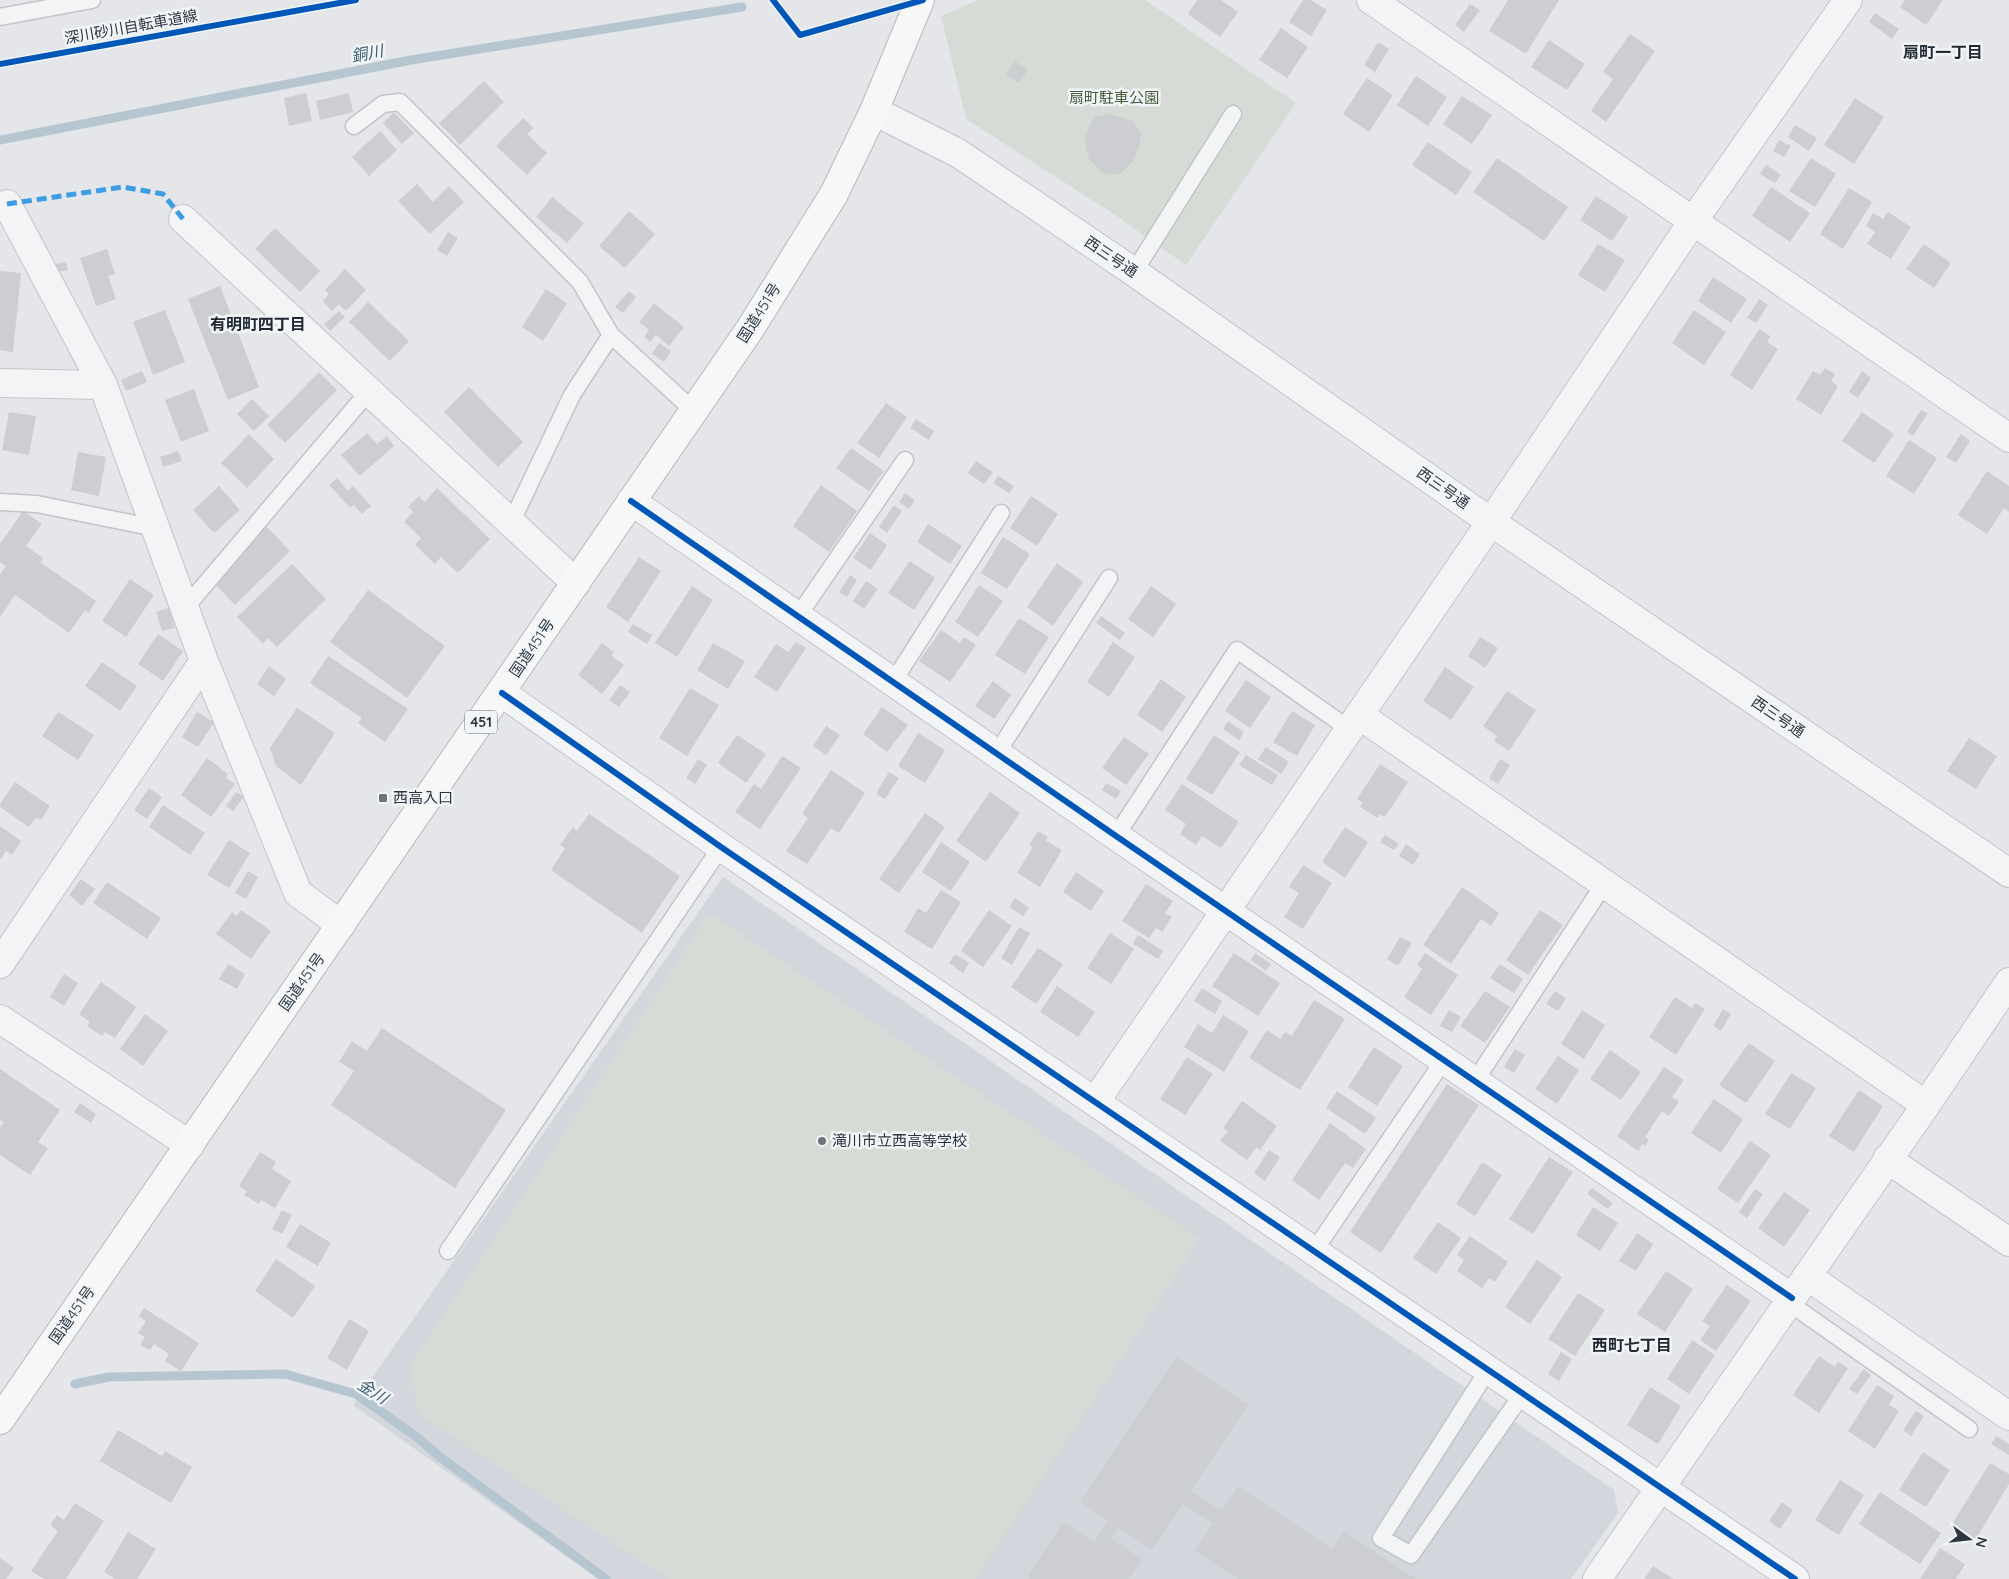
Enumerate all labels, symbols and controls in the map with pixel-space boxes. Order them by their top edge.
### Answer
street label: 深川砂川自転車道線 [63,5,199,48]
water label: 銅川 [349,40,387,66]
district label: 扇町一丁目 [1903,42,1983,62]
park label: 扇町駐車公園 [1069,88,1159,107]
street label: 西三号通 [1081,232,1141,281]
street label: 国道451号 [733,279,784,346]
district label: 有明町四丁目 [210,314,306,334]
street label: 西三号通 [1413,463,1473,513]
street label: 国道451号 [505,615,558,681]
street label: 西三号通 [1748,692,1808,741]
road number: 451 [465,710,497,734]
place label: 西高入口 [393,788,453,807]
marker: 西高入口 [377,792,389,804]
street label: 国道451号 [275,949,329,1015]
place label: 滝川市立西高等学校 [832,1131,967,1150]
marker: 滝川市立西高等学校 [816,1135,828,1147]
street label: 国道451号 [45,1282,99,1348]
district label: 西町七丁目 [1592,1335,1672,1355]
water label: 金川 [354,1374,394,1409]
north arrow [1944,1514,1994,1564]
text: N [1972,1535,1992,1550]

